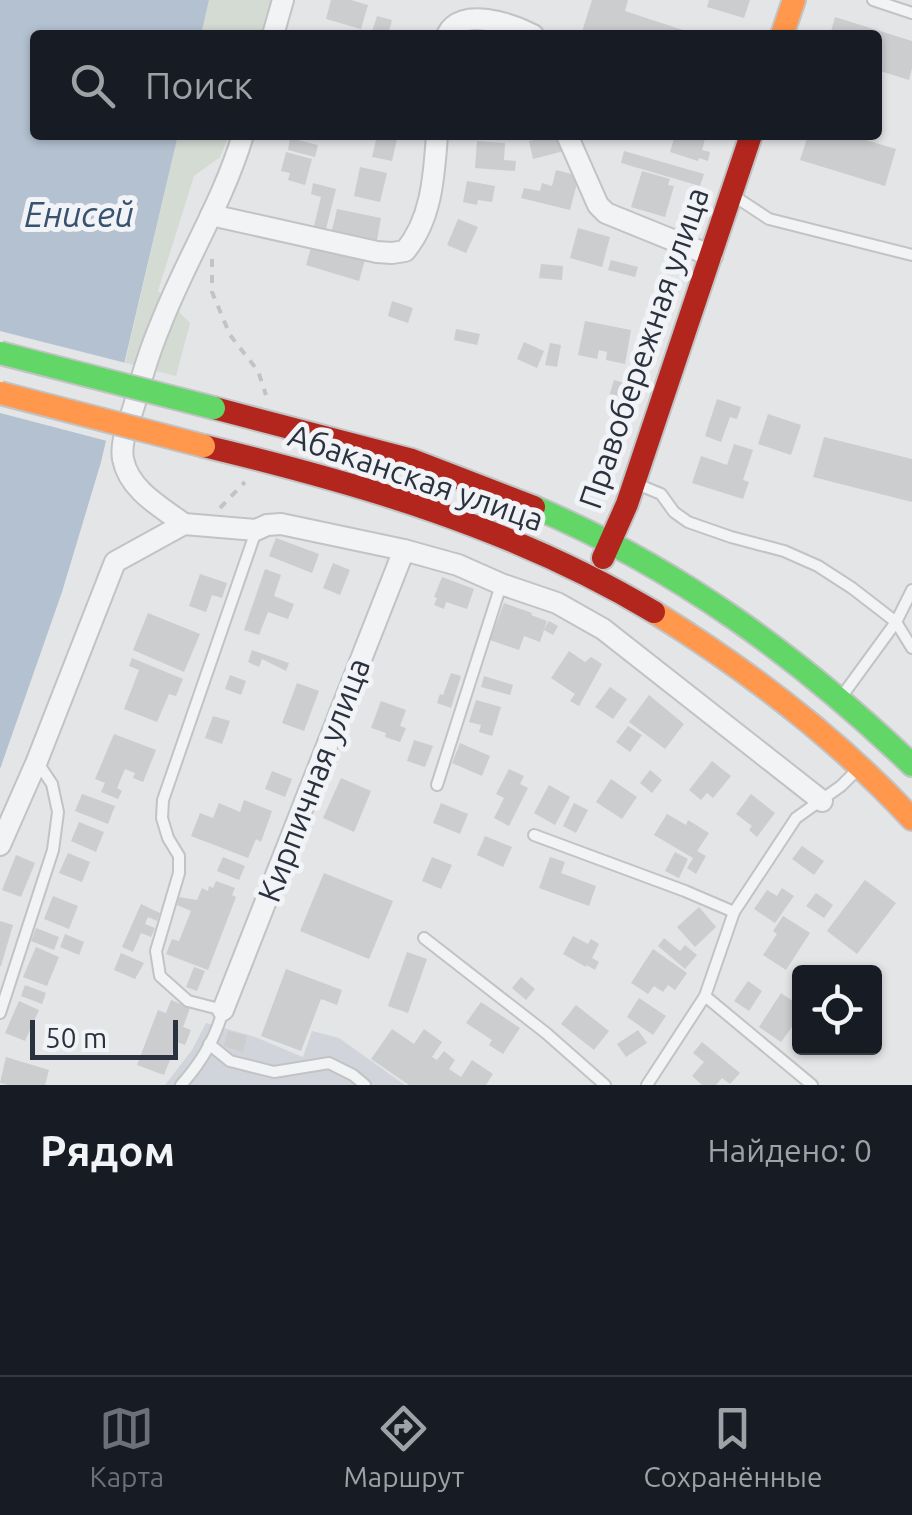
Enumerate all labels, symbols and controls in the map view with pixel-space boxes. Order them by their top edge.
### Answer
search box [30,30,882,140]
icon: search [65,58,120,113]
text: Поиск [145,64,253,106]
street label: Правобережная улица [571,182,715,513]
water label: Енисей [24,194,134,234]
street label: Абаканская улица [284,416,549,538]
street label: Кирпичная улица [250,653,376,907]
map controls [792,965,882,1055]
button: locate [792,965,882,1055]
scale bar [30,1015,178,1060]
text: 50 m [45,1022,107,1053]
text: Рядом [40,1127,175,1174]
text: Найдено: 0 [707,1132,872,1168]
tab: Карта [90,1401,164,1492]
tab: Маршрут [343,1401,464,1492]
tab: Сохранённые [643,1401,822,1492]

